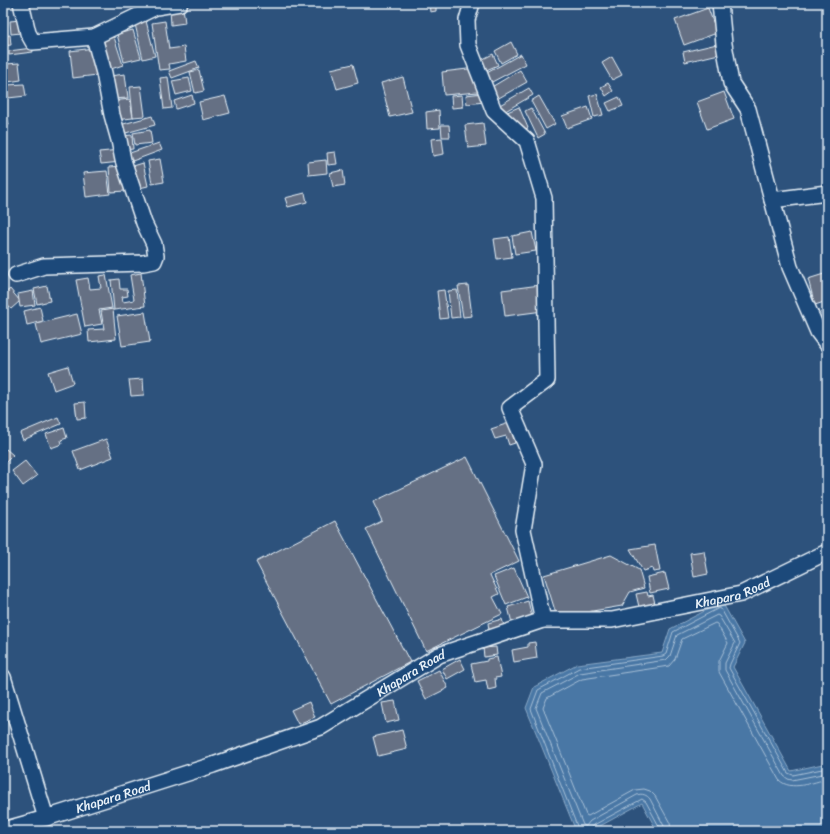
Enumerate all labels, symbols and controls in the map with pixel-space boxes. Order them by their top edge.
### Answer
street label: Khapara Road [693,570,775,615]
street label: Khapara Road [371,643,449,703]
street label: Khapara Road [73,774,155,820]

